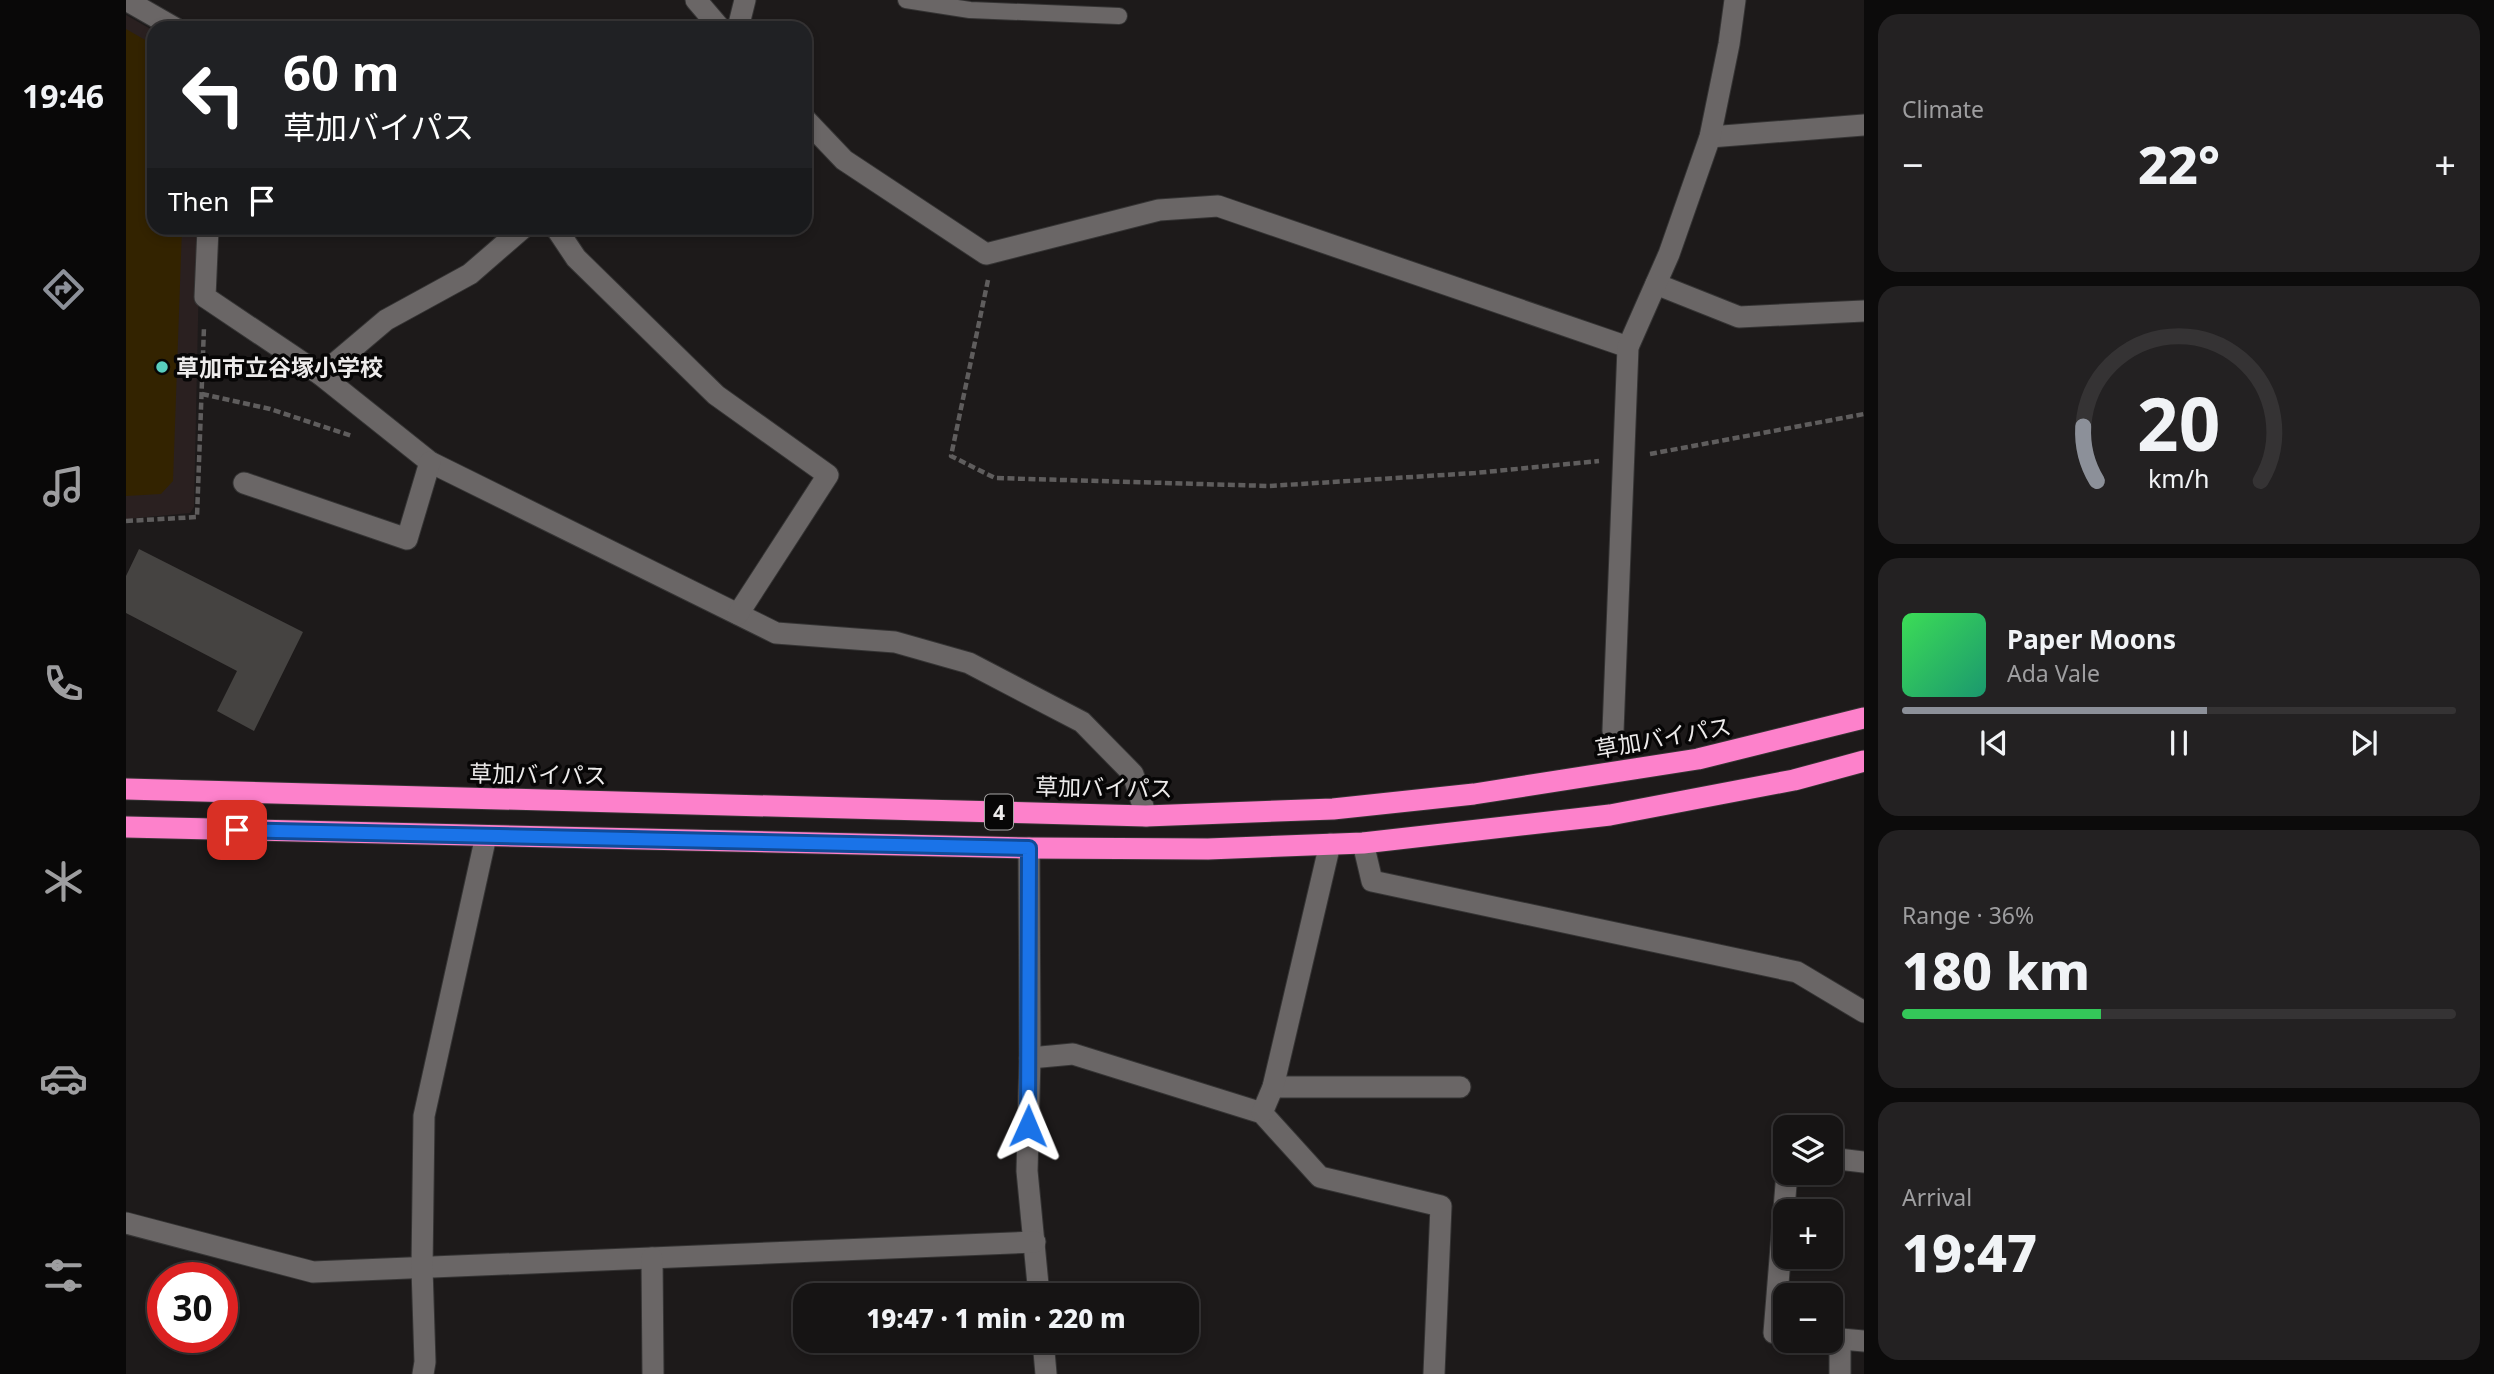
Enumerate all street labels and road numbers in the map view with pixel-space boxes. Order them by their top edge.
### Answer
street label: 草加バイパス [1592,709,1734,765]
street label: 草加バイパス [469,757,607,791]
street label: 草加バイパス [1035,770,1173,804]
road number: 4 [985,794,1013,830]

